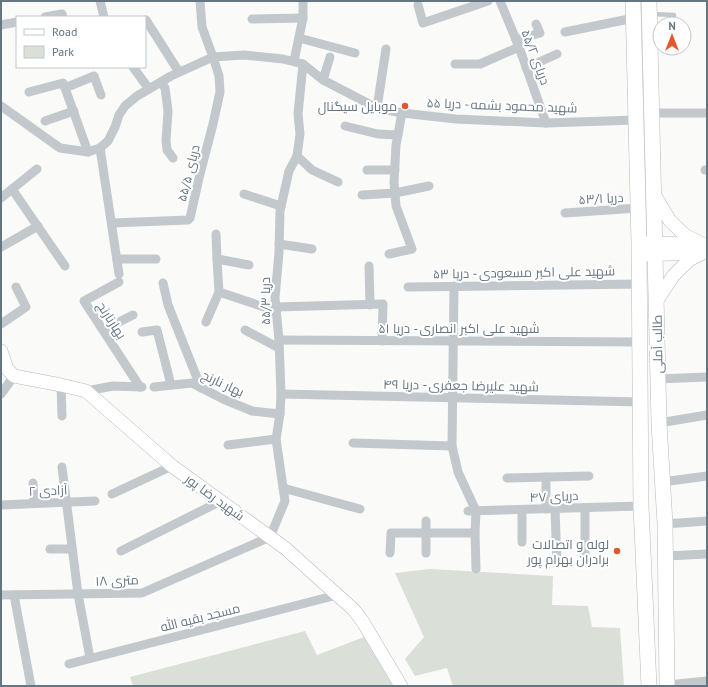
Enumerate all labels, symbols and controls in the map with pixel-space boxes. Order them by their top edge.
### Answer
legend [16,16,146,68]
north arrow [652,16,692,56]
text: N [668,19,676,33]
text: Road [52,24,77,39]
street label: دریای ۵۵/۲ [517,27,554,87]
text: Park [52,44,74,59]
street label: شهید محمود بشمه - دریا ۵۵ [426,94,578,117]
place label: موبایل سیگنال [318,98,397,115]
marker: موبایل سیگنال [400,101,410,111]
street label: دریای ۵۵/۵ [173,143,204,203]
street label: دریا ۵۳/۱ [578,189,624,208]
street label: شهید علی اکبر مسعودی - دریا ۵۳ [433,262,615,283]
street label: دریا ۵۵/۳ [257,277,274,325]
street label: بهارنارنج [93,298,130,342]
street label: طالب آملی [648,315,667,373]
street label: شهید علی اکبر انصاری - دریا ۵۱ [378,320,540,337]
street label: بهار نارنج [199,366,247,401]
street label: شهید علیرضا جعفری - دریا ۴۹ [383,376,539,395]
street label: شهید رضا پور [180,470,248,525]
street label: آزادی ۲ [28,481,68,500]
street label: دریای ۴۷ [529,487,579,506]
place label: لوله و اتصالات برادران بهرام پور [526,536,609,569]
marker: لوله و اتصالات برادران بهرام پور [612,546,622,556]
street label: ۱۸ متری [95,571,139,590]
street label: مسجد بقیه الله [158,599,242,636]

